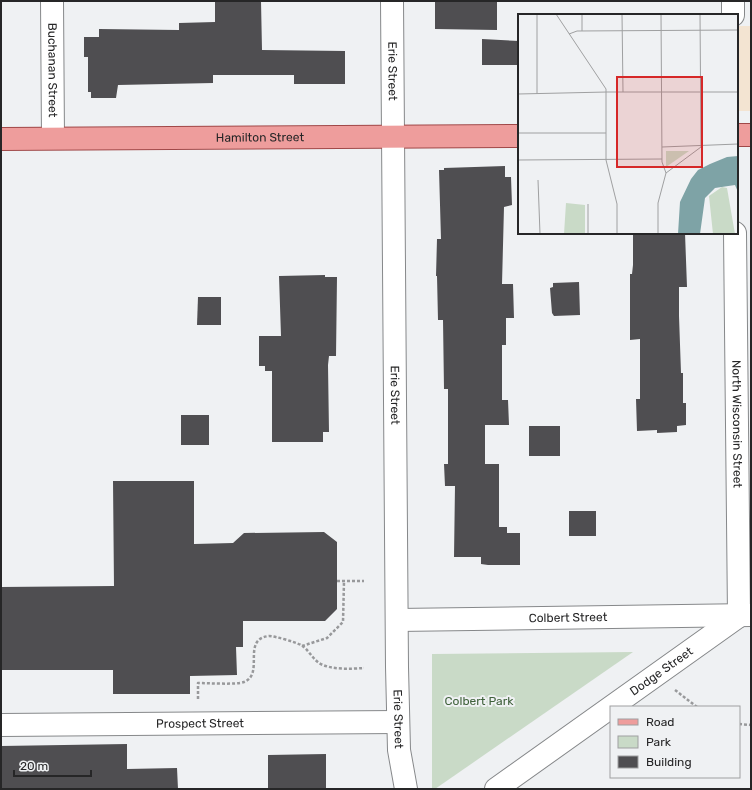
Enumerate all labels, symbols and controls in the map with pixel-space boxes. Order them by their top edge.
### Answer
inset map [518,14,738,234]
street label: Buchanan Street [45,23,60,118]
street label: Erie Street [385,41,400,101]
street label: Hamilton Street [216,130,304,145]
street label: North Wisconsin Street [729,360,745,488]
street label: Erie Street [388,365,402,425]
street label: Colbert Street [529,610,608,625]
street label: Dodge Street [627,644,696,698]
street label: Erie Street [391,689,406,749]
park label: Colbert Park [445,694,514,708]
legend [610,706,740,778]
text: Road [646,715,674,729]
street label: Prospect Street [156,716,244,731]
text: Park [646,735,672,749]
scale bar [14,752,91,778]
text: Building [646,755,692,769]
text: 20 m [20,759,48,773]

